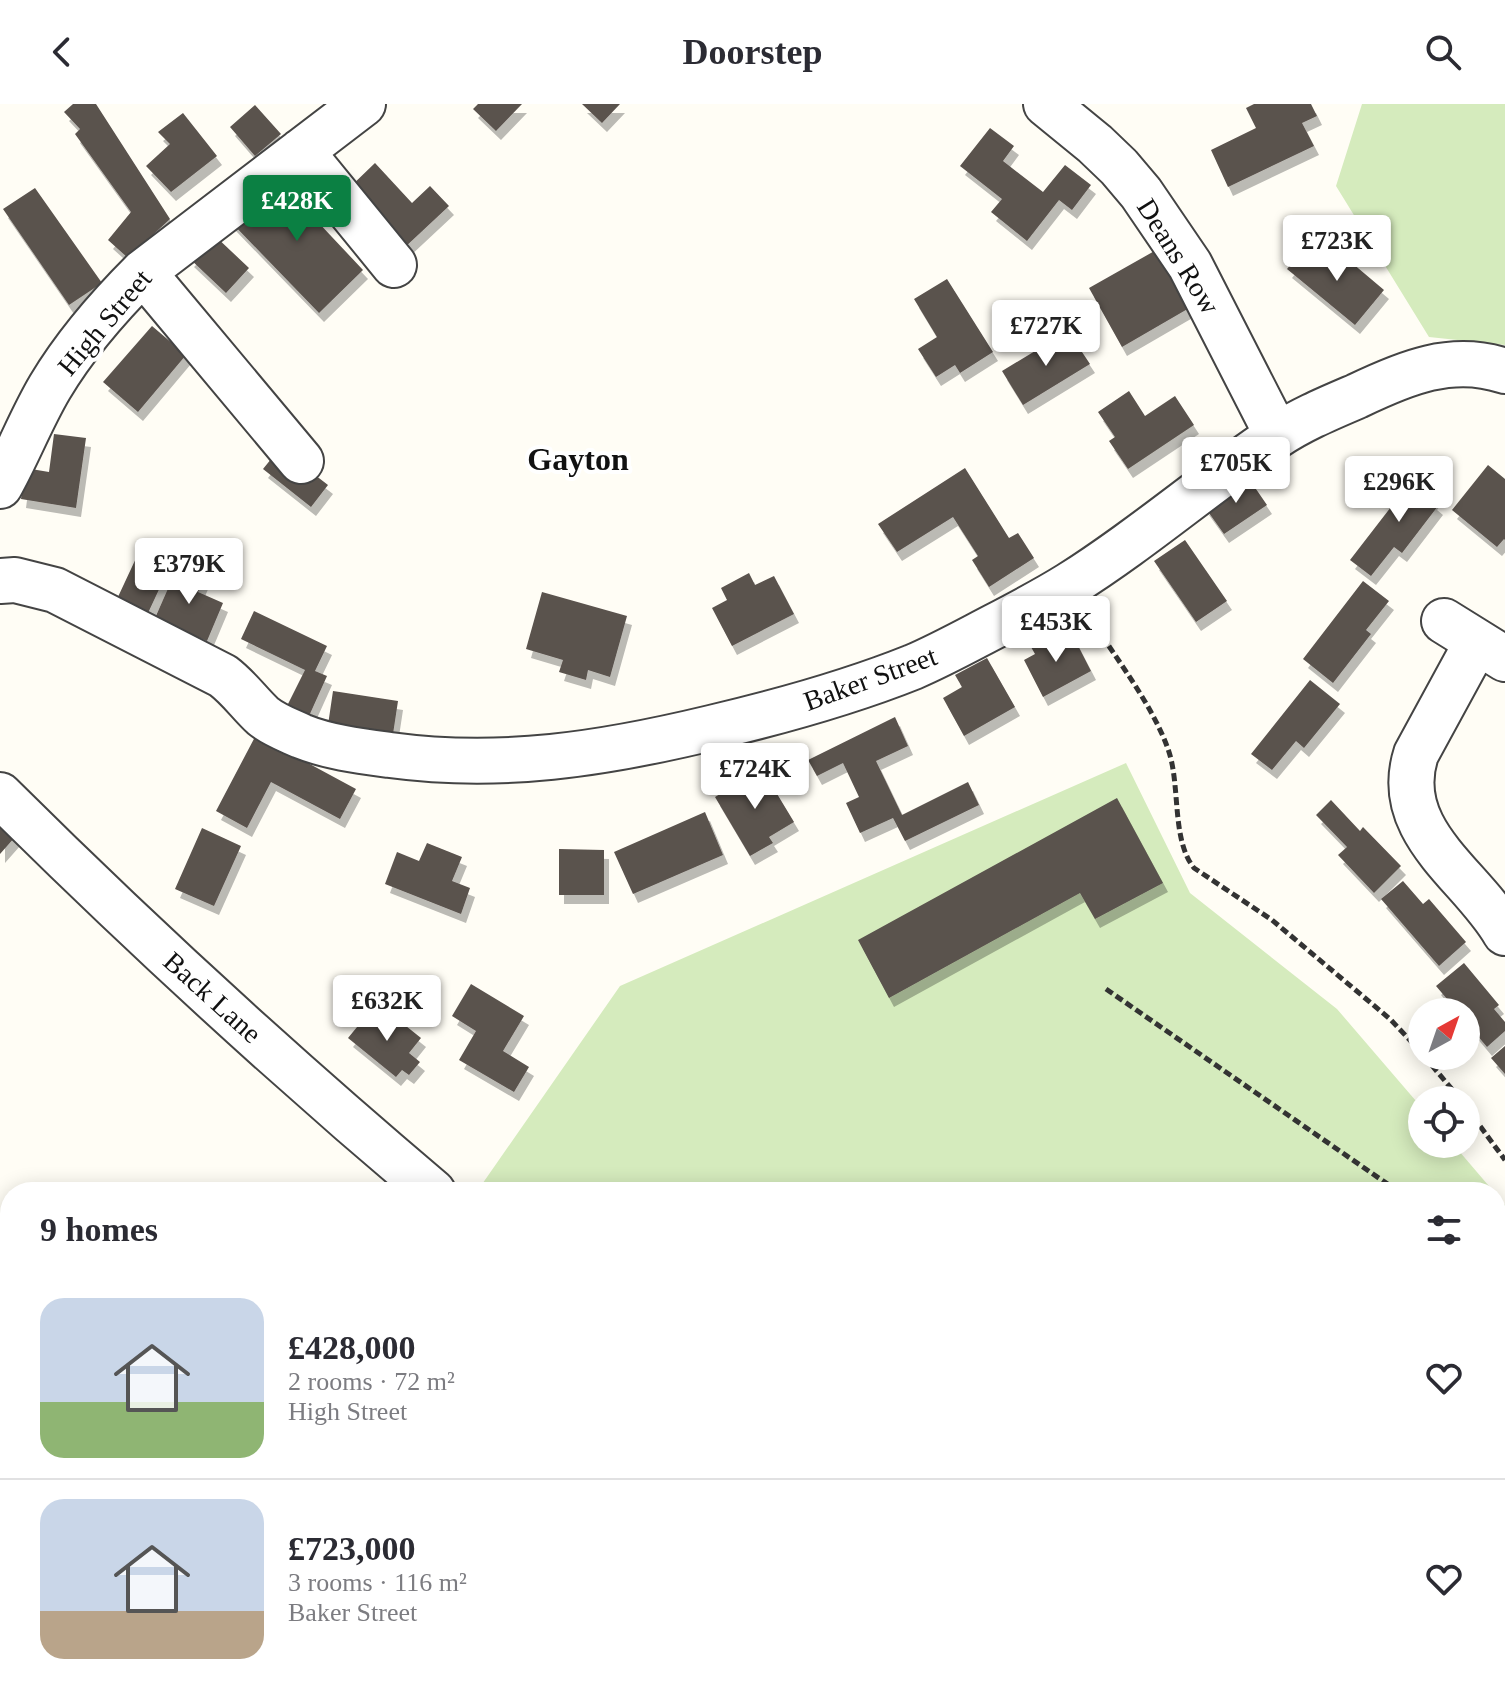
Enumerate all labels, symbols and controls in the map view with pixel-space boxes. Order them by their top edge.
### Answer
icon: back [40,30,84,74]
icon: search [1421,30,1465,74]
text: Doorstep [683,32,822,72]
pin: £428K [241,175,353,243]
text: £428K [261,186,333,215]
street label: Deans Row [1131,193,1227,320]
pin: £723K [1281,215,1393,283]
text: £723K [1301,226,1373,255]
street label: High Street [51,263,158,381]
pin: £727K [990,300,1102,368]
text: £727K [1010,311,1082,340]
pin: £705K [1180,437,1292,505]
district label: Gayton [527,441,629,477]
text: £705K [1200,448,1272,477]
pin: £296K [1343,456,1455,524]
text: £296K [1363,467,1435,496]
pin: £379K [133,538,245,606]
text: £379K [153,549,225,578]
pin: £453K [1000,596,1112,664]
text: £453K [1020,607,1092,636]
street label: Baker Street [799,640,941,717]
pin: £724K [699,743,811,811]
text: £724K [719,754,791,783]
street label: Back Lane [158,946,268,1049]
pin: £632K [331,975,443,1043]
text: £632K [351,986,423,1015]
north arrow [1408,998,1480,1070]
map controls [1408,998,1480,1158]
button: locate [1408,1086,1480,1158]
icon: filters [1422,1208,1466,1252]
text: 9 homes [40,1211,158,1248]
text: £428,000 [288,1329,416,1366]
icon: home [104,1330,200,1426]
icon: heart [1422,1356,1466,1400]
text: 2 rooms · 72 m² [288,1367,455,1396]
text: High Street [288,1397,407,1426]
text: £723,000 [288,1530,416,1567]
icon: home [104,1531,200,1627]
icon: heart [1422,1557,1466,1601]
text: 3 rooms · 116 m² [288,1568,467,1597]
text: Baker Street [288,1598,417,1627]

